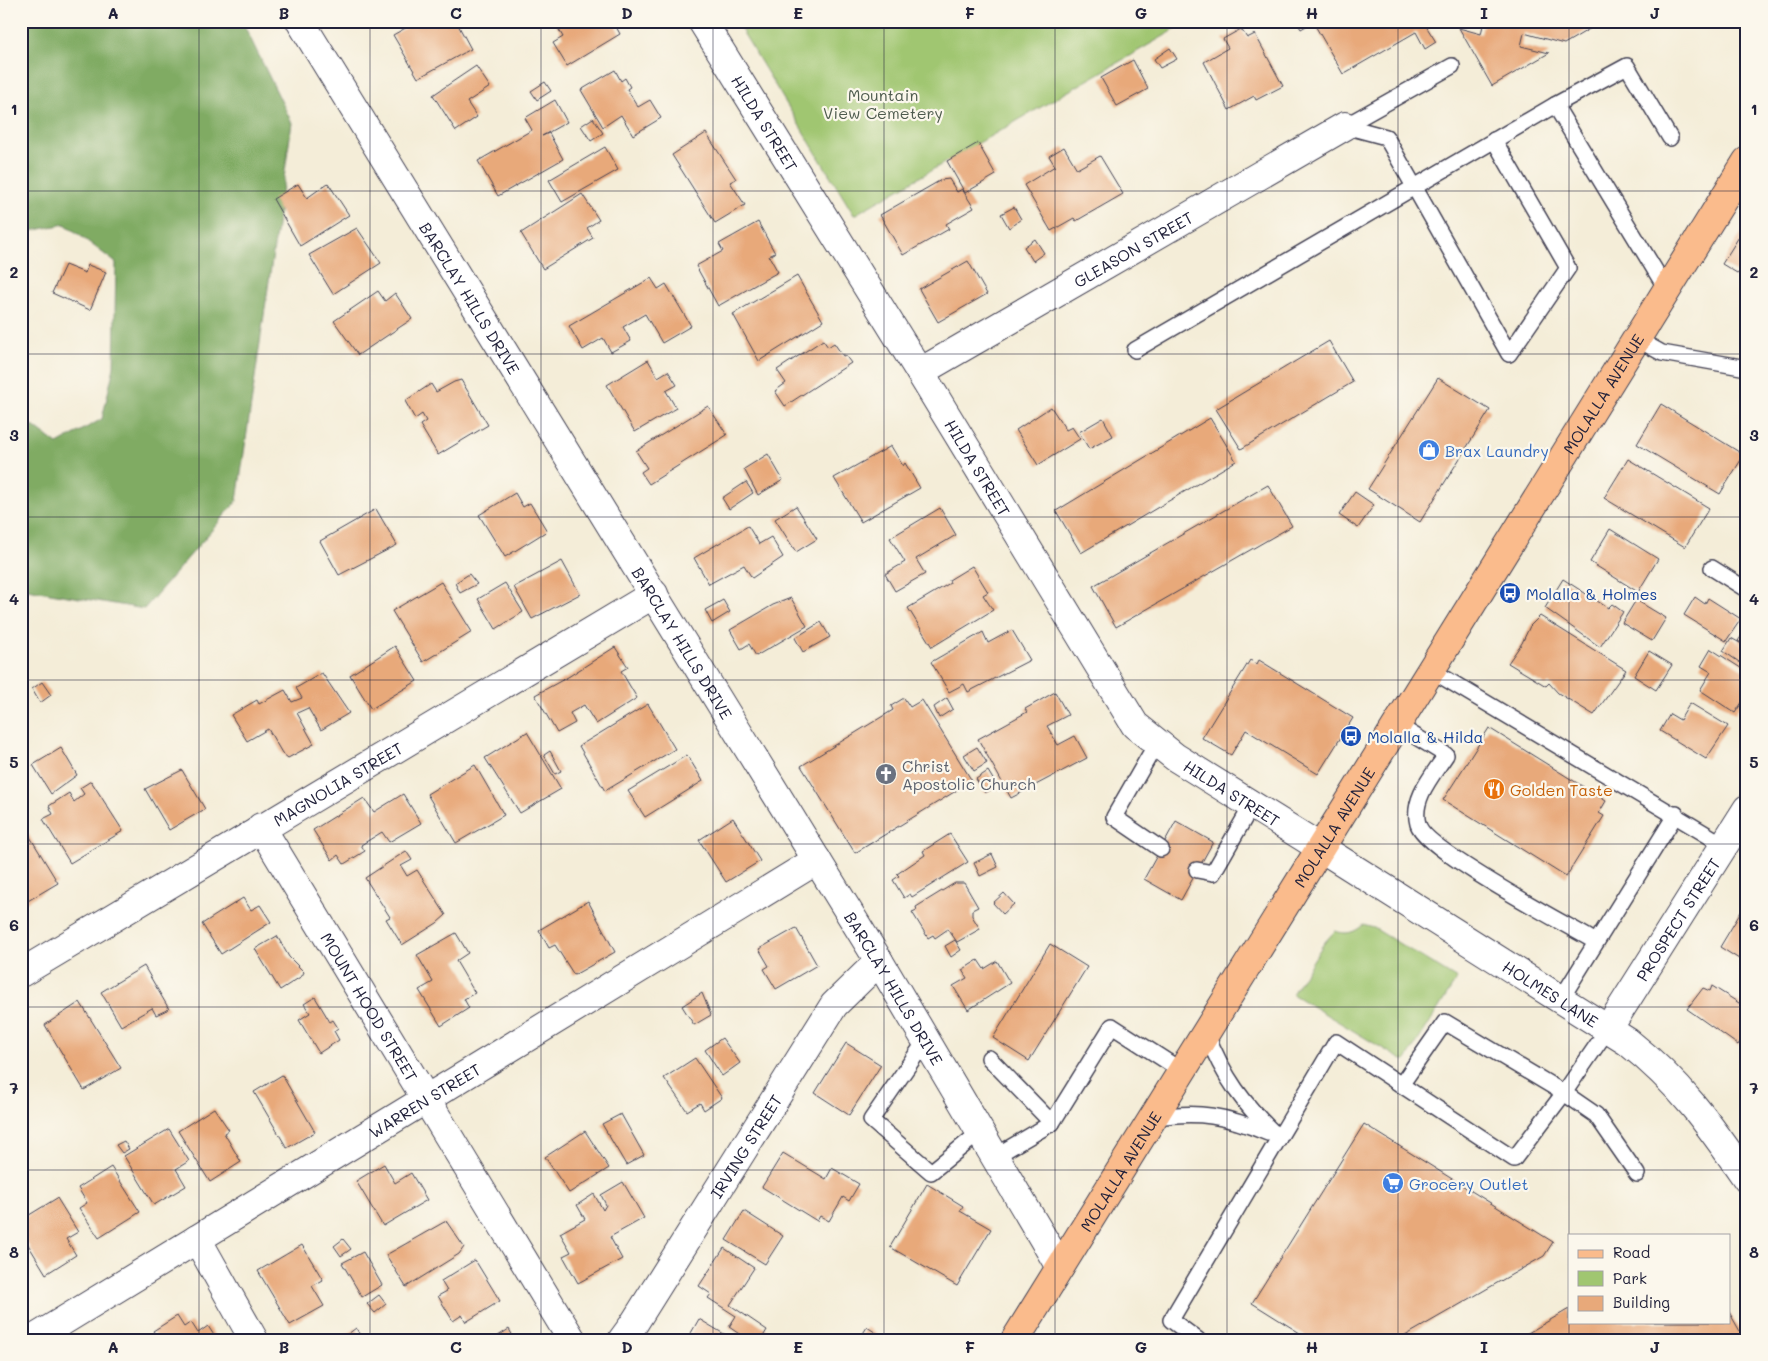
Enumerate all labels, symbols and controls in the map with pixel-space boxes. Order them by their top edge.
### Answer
text: A [107,2,119,23]
text: B [279,2,289,23]
text: C [450,2,462,23]
text: D [621,2,633,23]
text: E [793,2,803,23]
text: F [965,2,975,23]
text: G [1135,2,1147,23]
text: H [1306,2,1318,23]
text: I [1480,2,1488,23]
text: J [1650,2,1660,23]
street label: HILDA STREET [727,71,803,175]
park label: Mountain View Cemetery [823,84,943,123]
text: 1 [10,98,18,119]
text: 1 [1750,98,1758,119]
street label: GLEASON STREET [1069,206,1196,292]
street label: BARCLAY HILLS DRIVE [416,218,525,378]
text: 2 [10,261,19,282]
text: 2 [1750,261,1759,282]
street label: MOLALLA AVENUE [1557,329,1648,458]
street label: HILDA STREET [941,415,1016,520]
text: 3 [9,424,19,445]
text: 3 [1749,424,1759,445]
shop icon: Brax Laundry [1417,438,1441,462]
place label: Brax Laundry [1445,440,1549,461]
street label: BARCLAY HILLS DRIVE [628,563,738,723]
bus stop icon: Molalla & Holmes [1498,581,1522,605]
place label: Molalla & Holmes [1526,583,1657,604]
text: 4 [9,588,19,609]
text: 4 [1749,588,1759,609]
bus stop icon: Molalla & Hilda [1339,724,1363,748]
place label: Molalla & Hilda [1367,726,1483,747]
street label: MAGNOLIA STREET [269,737,406,830]
text: 5 [9,751,19,772]
text: 5 [1749,751,1759,772]
place label: Christ Apostolic Church [902,755,1036,794]
street label: HILDA STREET [1180,755,1284,831]
church icon: Christ Apostolic Church [874,762,898,786]
street label: MOLALLA AVENUE [1288,763,1379,891]
restaurant icon: Golden Taste [1482,777,1506,801]
place label: Golden Taste [1510,779,1613,800]
street label: PROSPECT STREET [1631,854,1724,985]
street label: BARCLAY HILLS DRIVE [840,907,948,1068]
text: 6 [9,914,19,935]
text: 6 [1749,914,1759,935]
street label: MOUNT HOOD STREET [317,928,423,1085]
street label: HOLMES LANE [1499,955,1603,1031]
street label: WARREN STREET [365,1058,484,1142]
text: 7 [10,1077,19,1098]
text: 7 [1750,1077,1759,1098]
street label: IRVING STREET [705,1090,786,1202]
street label: MOLALLA AVENUE [1075,1107,1165,1235]
supermarket icon: Grocery Outlet [1381,1171,1405,1195]
place label: Grocery Outlet [1409,1173,1529,1194]
legend [1568,1234,1730,1324]
text: 8 [9,1241,19,1262]
text: 8 [1749,1241,1759,1262]
text: Road [1613,1242,1650,1262]
text: Park [1613,1268,1647,1288]
text: Building [1613,1292,1670,1312]
text: A [107,1336,119,1357]
text: B [279,1336,289,1357]
text: C [450,1336,462,1357]
text: D [621,1336,633,1357]
text: E [793,1336,803,1357]
text: F [965,1336,975,1357]
text: G [1135,1336,1147,1357]
text: H [1306,1336,1318,1357]
text: I [1480,1336,1488,1357]
text: J [1650,1336,1660,1357]

